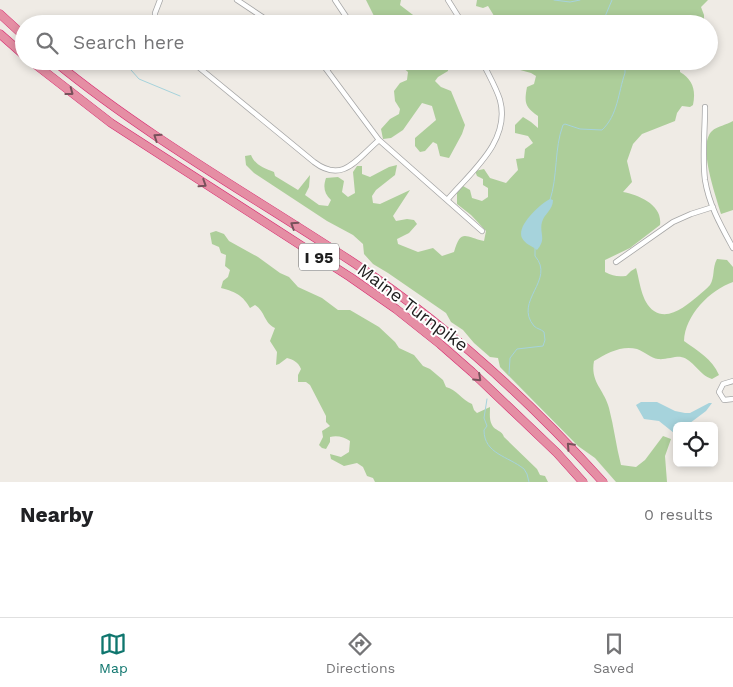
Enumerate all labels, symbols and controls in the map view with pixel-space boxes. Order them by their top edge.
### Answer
search box [15,15,718,70]
icon: search [33,29,61,57]
text: Search here [73,31,184,54]
one-way arrow [64,86,73,95]
one-way arrow [154,133,163,143]
one-way arrow [198,177,207,187]
one-way arrow [290,221,299,231]
road number: I 95 [299,243,339,270]
street label: Maine Turnpike [354,259,472,355]
one-way arrow [473,372,482,381]
map controls [673,422,718,467]
button: locate [673,422,718,467]
one-way arrow [567,443,576,452]
text: Nearby [20,502,93,527]
text: 0 results [644,505,713,524]
tab: Map [99,630,128,676]
tab: Directions [326,630,395,676]
tab: Saved [593,630,634,676]

